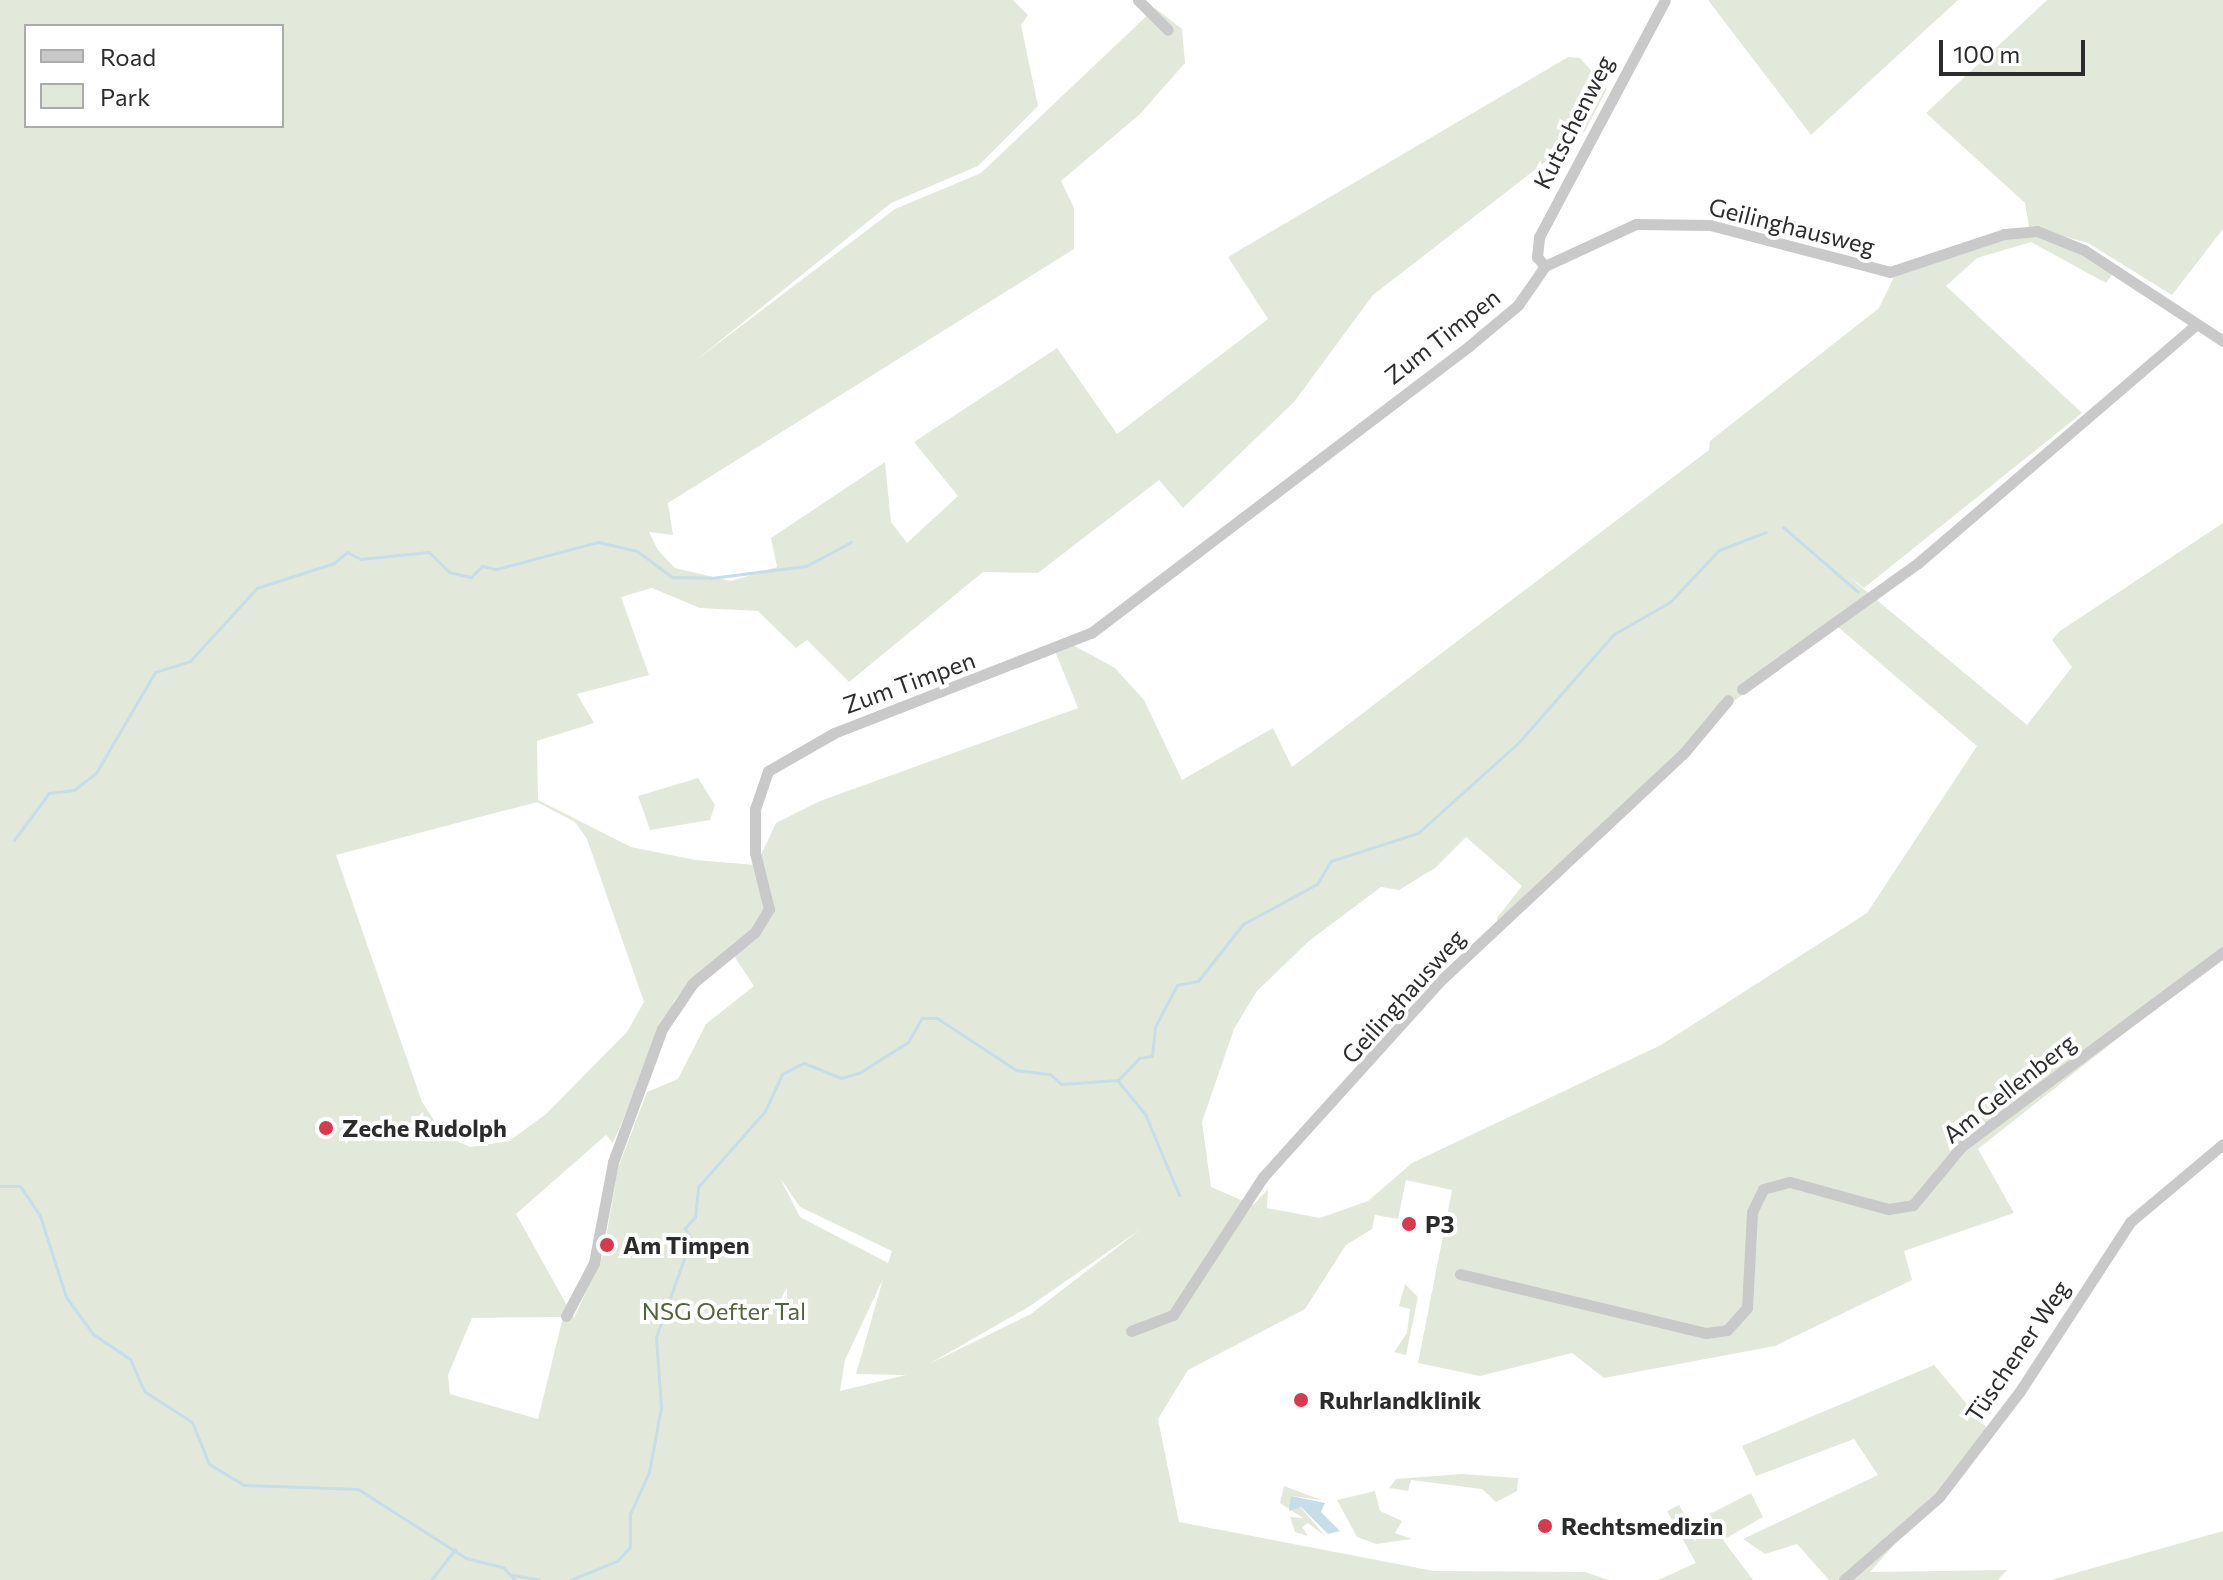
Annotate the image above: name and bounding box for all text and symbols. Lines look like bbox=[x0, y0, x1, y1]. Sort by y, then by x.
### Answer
legend bbox=[24, 24, 284, 128]
scale bar bbox=[1943, 24, 2089, 74]
text: 100 m bbox=[1953, 39, 2020, 68]
text: Road bbox=[100, 42, 156, 71]
street label: Kutschenweg bbox=[1527, 50, 1619, 194]
text: Park bbox=[100, 82, 150, 111]
street label: Geilinghausweg bbox=[1706, 191, 1878, 261]
street label: Zum Timpen bbox=[1379, 282, 1505, 390]
street label: Zum Timpen bbox=[839, 645, 979, 719]
street label: Geilinghausweg bbox=[1335, 923, 1471, 1069]
street label: Am Gellenberg bbox=[1937, 1027, 2081, 1149]
place label: Zeche Rudolph bbox=[342, 1114, 507, 1142]
marker: Zeche Rudolph bbox=[317, 1119, 335, 1137]
place label: P3 bbox=[1425, 1210, 1455, 1238]
marker: P3 bbox=[1400, 1215, 1418, 1233]
place label: Am Timpen bbox=[623, 1231, 750, 1259]
marker: Am Timpen bbox=[598, 1236, 616, 1254]
street label: Tüschener Weg bbox=[1959, 1275, 2075, 1427]
park label: NSG Oefter Tal bbox=[642, 1297, 806, 1325]
place label: Ruhrlandklinik bbox=[1319, 1386, 1481, 1414]
marker: Ruhrlandklinik bbox=[1290, 1389, 1312, 1411]
place label: Rechtsmedizin bbox=[1561, 1512, 1723, 1540]
marker: Rechtsmedizin bbox=[1536, 1517, 1554, 1535]

